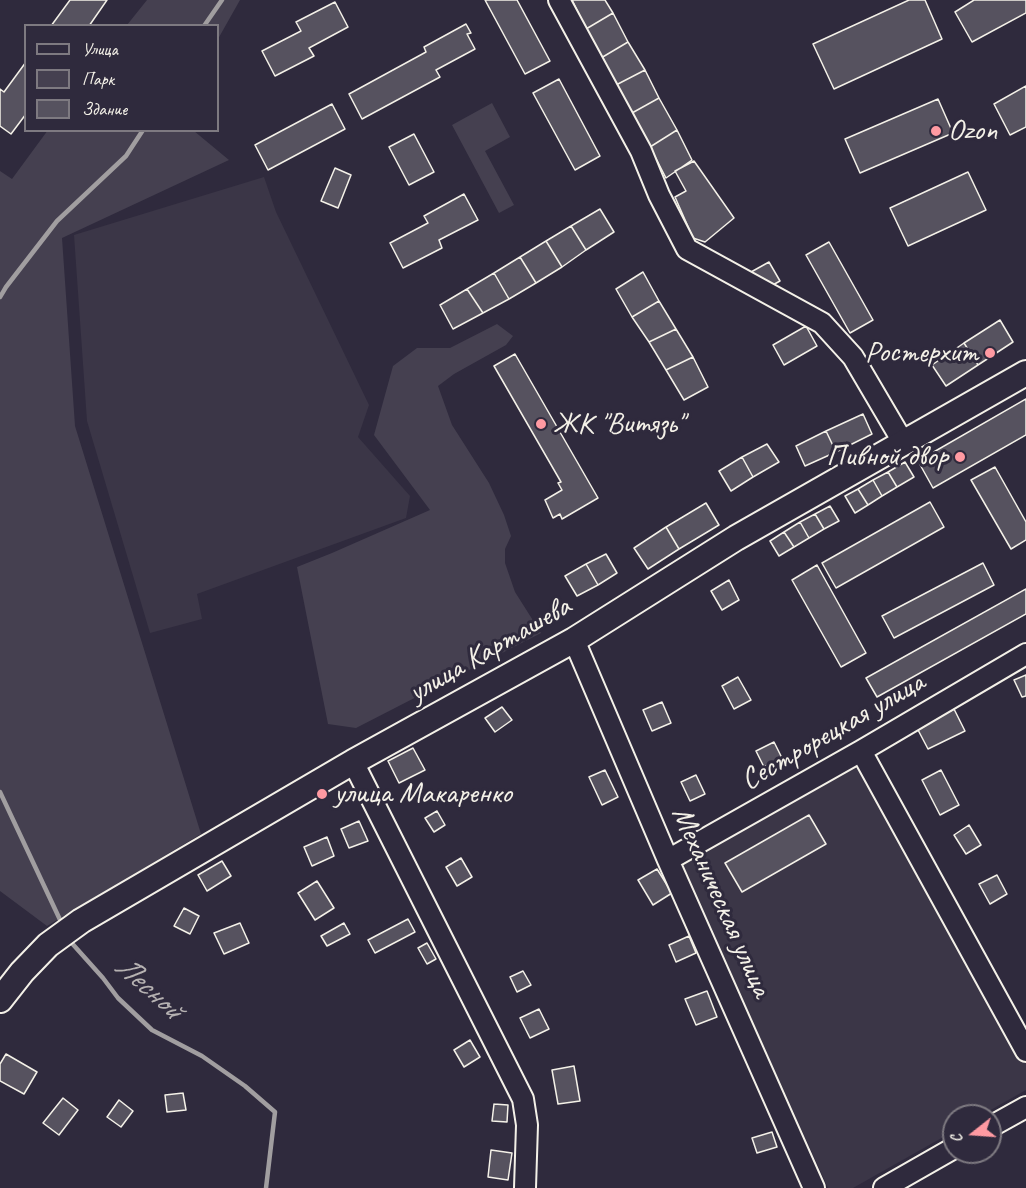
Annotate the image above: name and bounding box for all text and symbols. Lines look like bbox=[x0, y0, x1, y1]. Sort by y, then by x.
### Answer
legend bbox=[24, 24, 219, 132]
text: Улица bbox=[82, 38, 118, 60]
text: Парк bbox=[82, 68, 114, 90]
text: Здание bbox=[82, 98, 127, 120]
place label: Ozon bbox=[948, 113, 997, 149]
marker: Ozon bbox=[929, 124, 943, 138]
place label: Ростерхит bbox=[865, 335, 978, 371]
marker: Ростерхит bbox=[983, 346, 997, 360]
place label: ЖК "Витязь" bbox=[553, 406, 684, 442]
marker: ЖК "Витязь" bbox=[534, 417, 548, 431]
place label: Пивной двор bbox=[826, 439, 948, 475]
marker: Пивной двор bbox=[953, 450, 967, 464]
street label: улица Карташева bbox=[402, 589, 578, 711]
street label: Сестрорецкая улица bbox=[735, 665, 931, 799]
place label: улица Макаренко bbox=[334, 776, 512, 812]
marker: улица Макаренко bbox=[315, 787, 329, 801]
street label: Механическая улица bbox=[663, 801, 779, 1003]
water label: Лесной bbox=[106, 948, 190, 1028]
north arrow bbox=[942, 1104, 1002, 1164]
text: С bbox=[946, 1132, 967, 1145]

